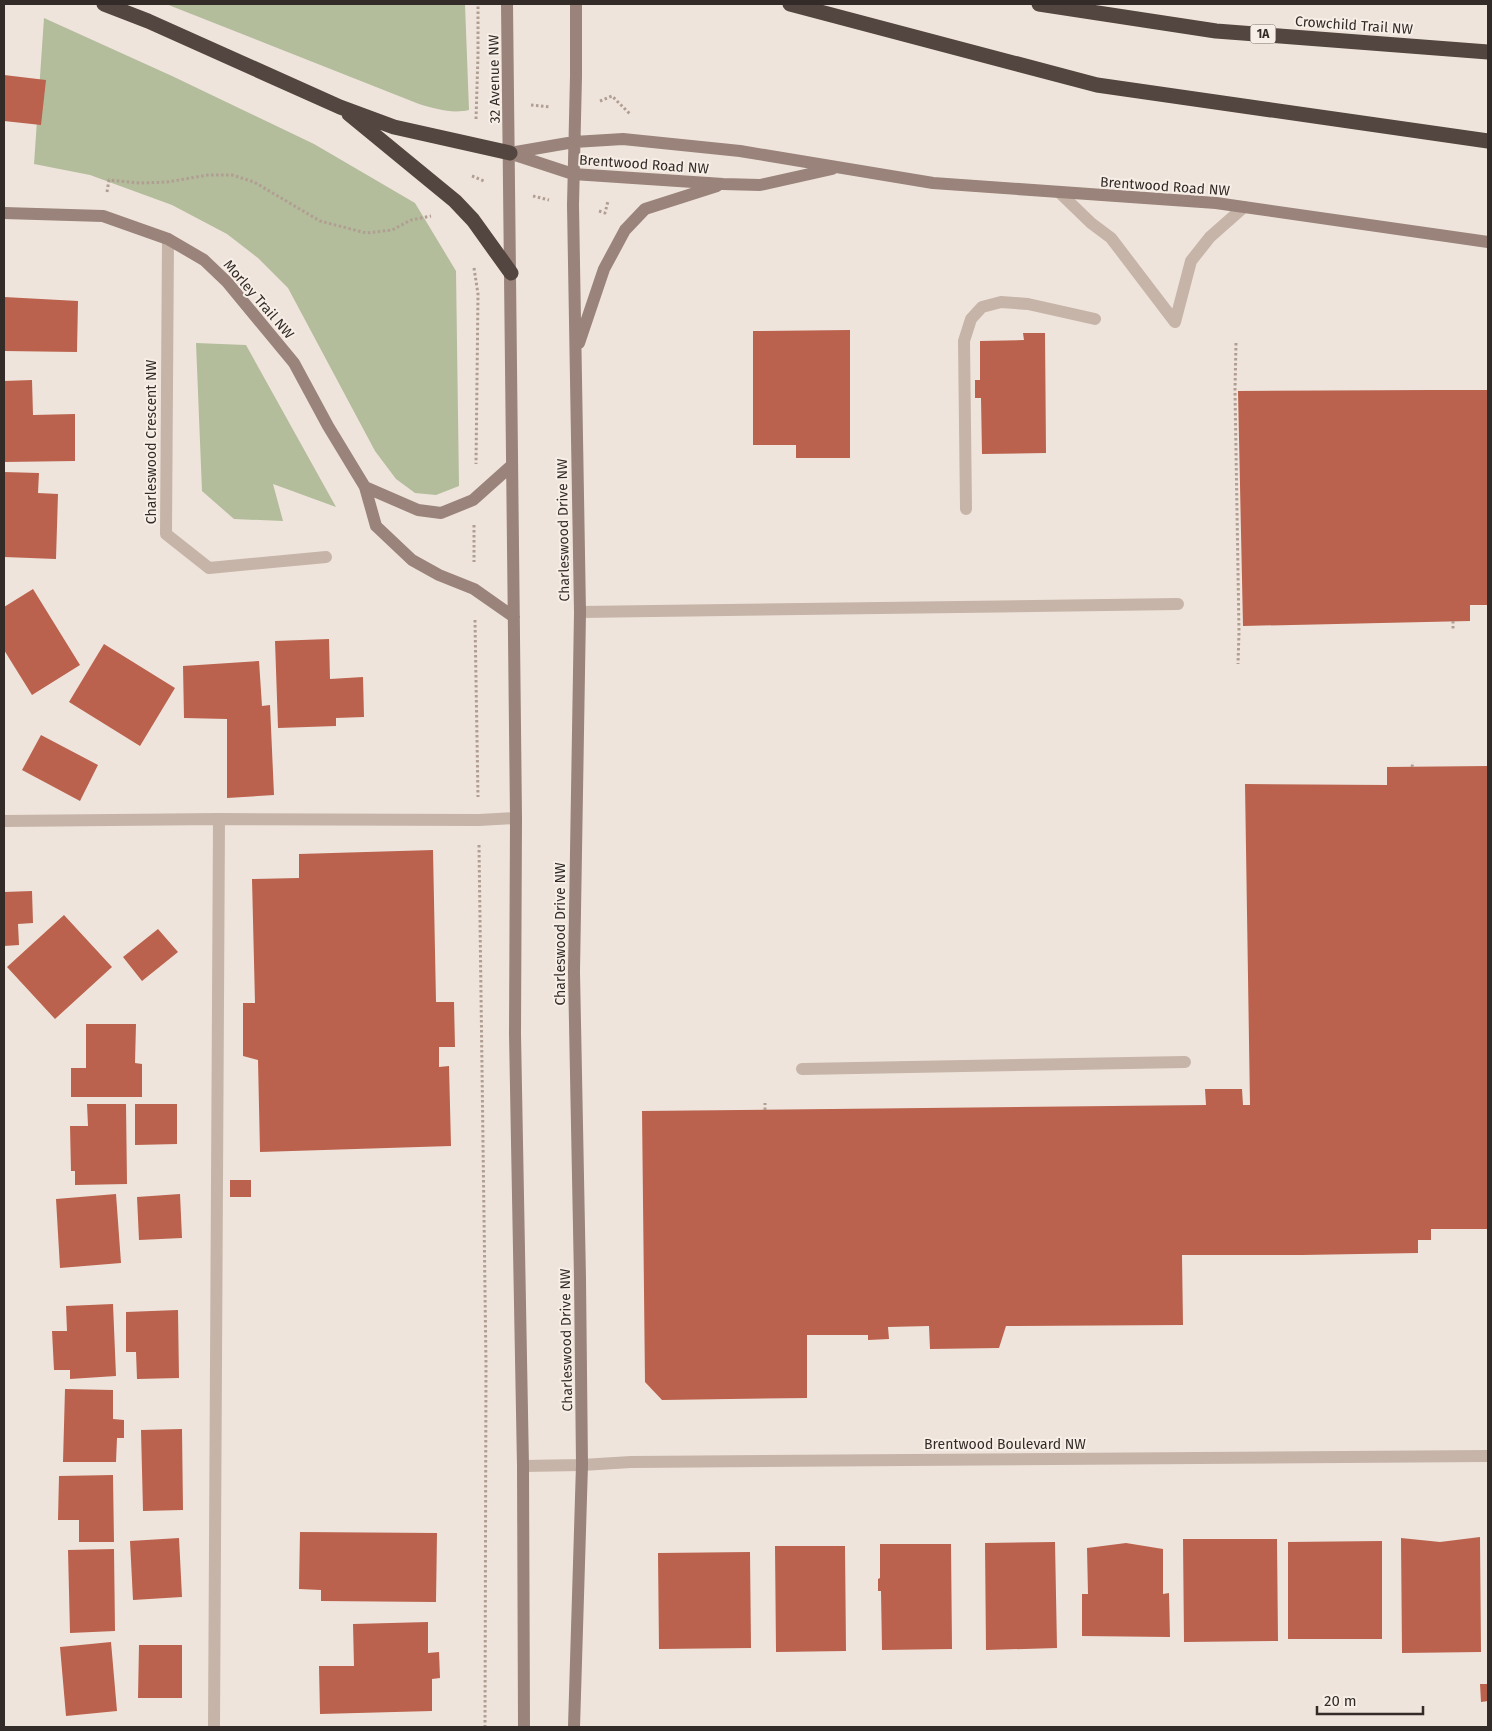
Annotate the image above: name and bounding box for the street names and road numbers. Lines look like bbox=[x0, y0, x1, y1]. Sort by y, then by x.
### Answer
street label: Crowchild Trail NW bbox=[1295, 13, 1414, 38]
road number: 1A bbox=[1250, 24, 1276, 44]
street label: 32 Avenue NW bbox=[485, 34, 504, 124]
street label: Brentwood Road NW bbox=[579, 151, 710, 178]
street label: Brentwood Road NW bbox=[1100, 173, 1231, 200]
street label: Morley Trail NW bbox=[220, 256, 298, 343]
street label: Charleswood Crescent NW bbox=[143, 359, 160, 524]
street label: Charleswood Drive NW bbox=[554, 458, 573, 602]
street label: Charleswood Drive NW bbox=[552, 862, 569, 1006]
street label: Charleswood Drive NW bbox=[557, 1268, 576, 1412]
street label: Brentwood Boulevard NW bbox=[924, 1436, 1086, 1453]

